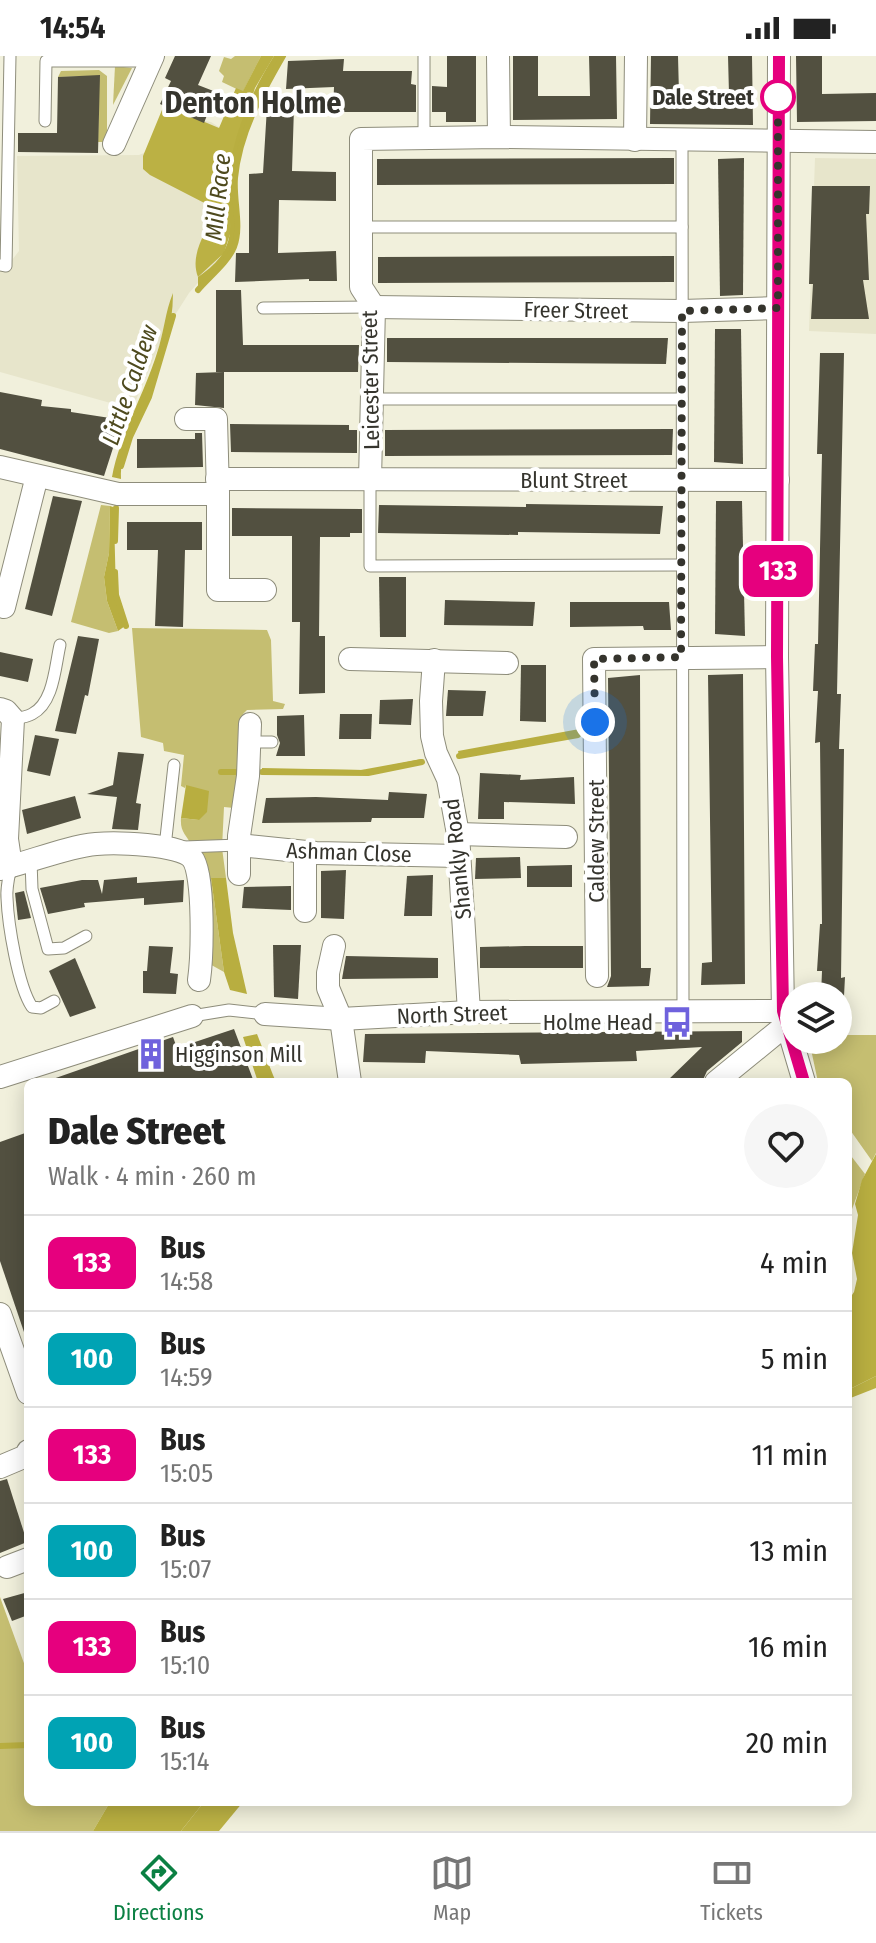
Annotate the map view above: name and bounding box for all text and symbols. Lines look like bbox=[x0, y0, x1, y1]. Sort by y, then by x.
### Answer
text: 14:54 bbox=[40, 10, 105, 46]
marker: Dale Street bbox=[761, 80, 795, 114]
place label: Dale Street bbox=[652, 84, 754, 111]
district label: Denton Holme bbox=[164, 85, 342, 121]
water label: Mill Race bbox=[200, 152, 236, 242]
street label: Freer Street bbox=[523, 296, 629, 325]
street label: Leicester Street bbox=[356, 309, 385, 450]
water label: Little Caldew bbox=[96, 321, 164, 449]
street label: Blunt Street bbox=[520, 467, 629, 494]
line badge: 133 bbox=[732, 545, 824, 597]
text: 133 bbox=[759, 554, 797, 587]
your location bbox=[575, 702, 615, 742]
street label: Caldew Street bbox=[583, 778, 610, 903]
street label: Shankly Road bbox=[438, 797, 477, 921]
street label: Ashman Close bbox=[286, 837, 412, 868]
map controls bbox=[780, 982, 852, 1054]
button: layers bbox=[780, 982, 852, 1054]
street label: North Street bbox=[396, 999, 509, 1030]
bus stop icon: Holme Head bbox=[660, 1005, 694, 1039]
place label: Holme Head bbox=[543, 1009, 653, 1036]
building icon: Higginson Mill bbox=[134, 1037, 168, 1071]
place label: Higginson Mill bbox=[175, 1041, 302, 1068]
button: heart bbox=[744, 1104, 828, 1188]
text: Dale Street bbox=[48, 1108, 225, 1154]
text: Walk · 4 min · 260 m bbox=[48, 1161, 257, 1192]
text: Bus bbox=[160, 1230, 205, 1266]
text: 4 min bbox=[760, 1245, 828, 1281]
text: 133 bbox=[73, 1246, 111, 1279]
text: 14:58 bbox=[160, 1266, 213, 1297]
text: Bus bbox=[160, 1326, 205, 1362]
text: 5 min bbox=[761, 1341, 828, 1377]
text: 100 bbox=[71, 1342, 113, 1375]
text: 14:59 bbox=[160, 1362, 213, 1393]
text: Bus bbox=[160, 1422, 205, 1458]
text: 11 min bbox=[752, 1437, 828, 1473]
text: 133 bbox=[73, 1438, 111, 1471]
text: 15:05 bbox=[160, 1458, 213, 1489]
text: Bus bbox=[160, 1518, 205, 1554]
text: 13 min bbox=[749, 1533, 828, 1569]
text: 100 bbox=[71, 1534, 113, 1567]
text: 15:07 bbox=[160, 1554, 211, 1585]
text: Bus bbox=[160, 1614, 205, 1650]
text: 16 min bbox=[748, 1629, 828, 1665]
text: 133 bbox=[73, 1630, 111, 1663]
text: 15:10 bbox=[160, 1650, 210, 1681]
text: Bus bbox=[160, 1710, 205, 1746]
text: 20 min bbox=[746, 1725, 828, 1761]
text: 100 bbox=[71, 1726, 113, 1759]
text: 15:14 bbox=[160, 1746, 209, 1777]
tab: Directions bbox=[113, 1851, 204, 1926]
tab: Map bbox=[430, 1851, 474, 1926]
tab: Tickets bbox=[700, 1851, 763, 1926]

